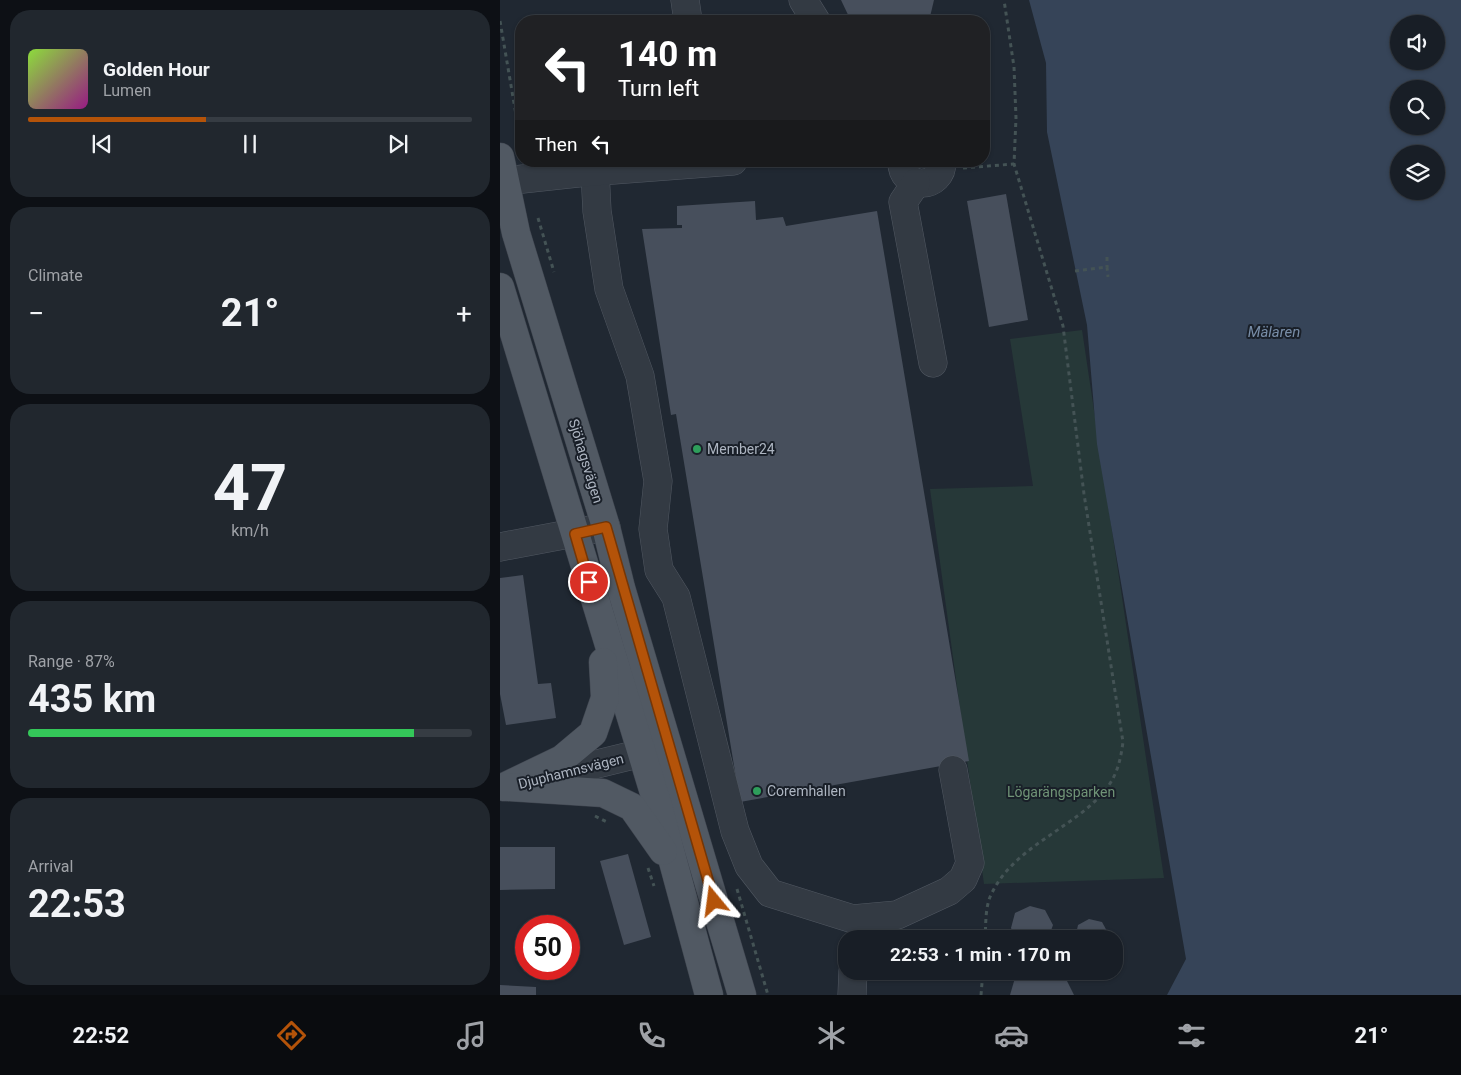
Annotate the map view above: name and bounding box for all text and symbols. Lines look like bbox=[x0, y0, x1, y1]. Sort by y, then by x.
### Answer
map controls bbox=[1390, 15, 1445, 200]
button: sound bbox=[1390, 15, 1445, 70]
text: 140 m bbox=[618, 34, 717, 75]
icon: left bbox=[535, 35, 600, 100]
text: Golden Hour bbox=[103, 58, 210, 81]
text: Turn left bbox=[618, 76, 699, 101]
button: search bbox=[1390, 80, 1445, 135]
text: Lumen bbox=[103, 81, 151, 100]
icon: previous bbox=[88, 130, 116, 158]
icon: pause bbox=[236, 130, 264, 158]
icon: next bbox=[384, 130, 412, 158]
icon: left bbox=[587, 130, 615, 158]
text: Then bbox=[535, 133, 577, 156]
button: layers bbox=[1390, 145, 1445, 200]
text: Climate bbox=[28, 266, 83, 285]
text: 21° bbox=[221, 291, 279, 335]
text: − bbox=[28, 297, 44, 330]
text: + bbox=[456, 297, 472, 330]
water label: Mälaren bbox=[1248, 323, 1300, 341]
street label: Sjöhagsvägen bbox=[566, 417, 606, 505]
place label: Member24 bbox=[707, 441, 775, 457]
marker: Member24 bbox=[691, 443, 703, 455]
text: 47 bbox=[213, 450, 287, 526]
text: km/h bbox=[231, 521, 269, 540]
pin bbox=[568, 561, 610, 603]
icon: arrive bbox=[575, 568, 603, 596]
text: Range · 87% bbox=[28, 652, 115, 671]
text: 435 km bbox=[28, 677, 156, 721]
street label: Djuphamnsvägen bbox=[517, 750, 625, 792]
place label: Coremhallen bbox=[767, 783, 846, 799]
park label: Lögarängsparken bbox=[1007, 784, 1115, 800]
marker: Coremhallen bbox=[751, 785, 763, 797]
text: Arrival bbox=[28, 857, 73, 876]
position arrow bbox=[687, 874, 739, 926]
text: 22:53 bbox=[28, 882, 126, 926]
speed limit sign: 50 bbox=[515, 915, 580, 980]
text: 22:53 · 1 min · 170 m bbox=[890, 943, 1071, 966]
icon: directions bbox=[274, 1018, 309, 1053]
icon: music bbox=[454, 1018, 489, 1053]
icon: phone bbox=[634, 1018, 669, 1053]
icon: climate bbox=[814, 1018, 849, 1053]
icon: car bbox=[994, 1018, 1029, 1053]
icon: filters bbox=[1174, 1018, 1209, 1053]
text: 22:52 bbox=[73, 1023, 129, 1048]
text: 21° bbox=[1355, 1023, 1388, 1048]

